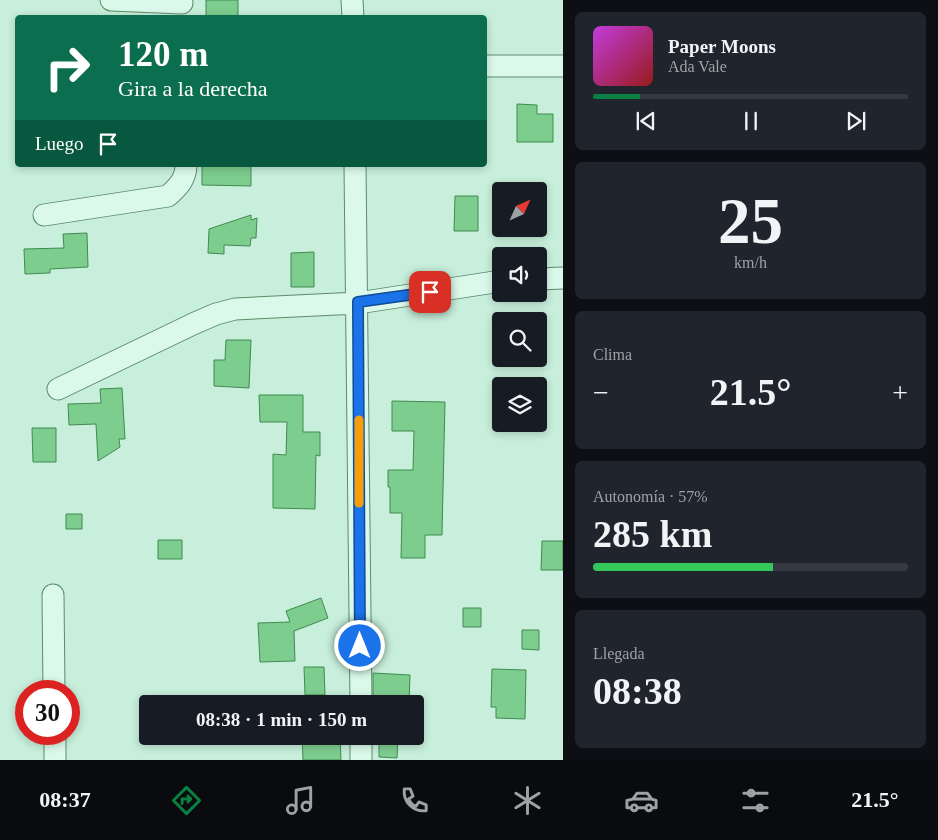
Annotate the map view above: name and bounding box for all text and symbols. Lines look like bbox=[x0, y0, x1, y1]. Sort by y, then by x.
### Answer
icon: right bbox=[35, 35, 100, 100]
text: 120 m bbox=[118, 35, 208, 74]
text: Paper Moons bbox=[668, 36, 776, 57]
text: Ada Vale bbox=[668, 58, 727, 75]
text: Gira a la derecha bbox=[118, 76, 268, 101]
icon: previous bbox=[632, 107, 660, 135]
icon: pause bbox=[737, 107, 765, 135]
icon: next bbox=[842, 107, 870, 135]
icon: arrive bbox=[94, 130, 122, 158]
text: Luego bbox=[35, 133, 84, 154]
north arrow bbox=[492, 182, 548, 238]
map controls bbox=[492, 182, 547, 432]
text: 25 bbox=[718, 185, 783, 257]
button: sound bbox=[492, 247, 547, 302]
text: km/h bbox=[734, 254, 767, 271]
pin bbox=[409, 271, 451, 313]
icon: arrive bbox=[416, 278, 444, 306]
button: search bbox=[492, 312, 547, 367]
text: Clima bbox=[593, 346, 632, 363]
text: 21.5° bbox=[710, 371, 791, 413]
button: layers bbox=[492, 377, 547, 432]
text: − bbox=[593, 377, 609, 408]
text: + bbox=[892, 377, 908, 408]
text: Autonomía · 57% bbox=[593, 488, 708, 505]
text: 285 km bbox=[593, 513, 712, 555]
position arrow bbox=[333, 619, 385, 671]
text: Llegada bbox=[593, 645, 645, 662]
text: 08:38 bbox=[593, 670, 682, 712]
speed limit sign: 30 bbox=[15, 680, 80, 745]
text: 08:38 · 1 min · 150 m bbox=[196, 709, 367, 730]
icon: directions bbox=[169, 783, 204, 818]
icon: music bbox=[283, 783, 318, 818]
icon: phone bbox=[397, 783, 432, 818]
icon: climate bbox=[510, 783, 545, 818]
icon: car bbox=[624, 783, 659, 818]
icon: filters bbox=[738, 783, 773, 818]
text: 08:37 bbox=[39, 787, 91, 812]
text: 21.5° bbox=[851, 787, 899, 812]

